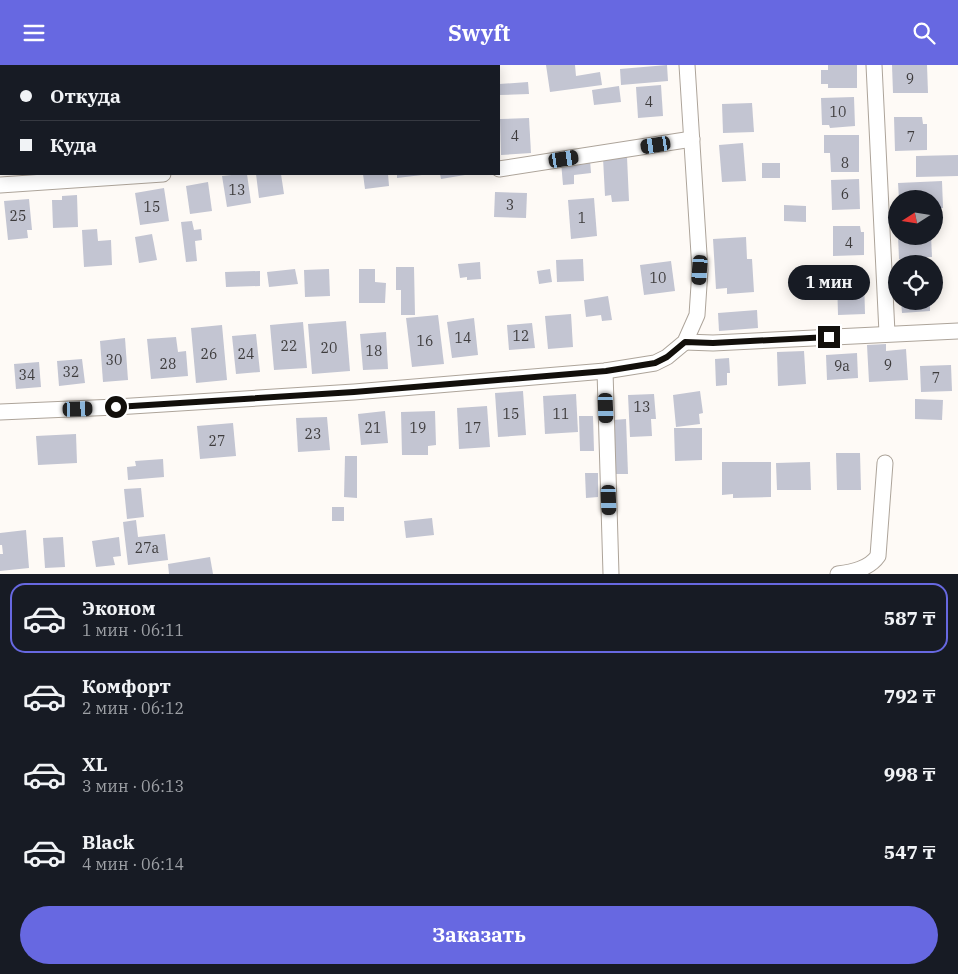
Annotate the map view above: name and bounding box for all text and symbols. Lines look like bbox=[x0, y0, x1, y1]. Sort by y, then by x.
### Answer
text: Swyft bbox=[448, 18, 510, 47]
icon: menu bbox=[20, 19, 48, 47]
icon: search bbox=[910, 19, 938, 47]
house number: 9 bbox=[906, 70, 914, 88]
text: Откуда bbox=[50, 84, 121, 108]
house number: 4 bbox=[645, 93, 653, 111]
house number: 10 bbox=[830, 103, 846, 121]
house number: 4 bbox=[511, 127, 519, 145]
house number: 7 bbox=[907, 128, 915, 146]
text: Куда bbox=[50, 133, 97, 157]
car bbox=[640, 135, 671, 155]
car bbox=[548, 149, 579, 169]
house number: 8 bbox=[841, 154, 849, 172]
house number: 13 bbox=[229, 181, 245, 199]
house number: 6 bbox=[841, 185, 849, 203]
north arrow bbox=[888, 190, 942, 245]
map controls bbox=[888, 190, 943, 310]
house number: 3 bbox=[506, 196, 514, 214]
house number: 15 bbox=[144, 198, 160, 216]
house number: 25 bbox=[10, 207, 26, 225]
house number: 1 bbox=[578, 209, 586, 227]
house number: 4 bbox=[845, 234, 853, 252]
car bbox=[691, 255, 708, 285]
button: locate bbox=[888, 255, 943, 310]
callout: 1 мин bbox=[788, 265, 870, 299]
house number: 10 bbox=[650, 269, 666, 287]
text: 1 мин bbox=[806, 272, 852, 292]
route end bbox=[818, 326, 840, 348]
house number: 12 bbox=[513, 327, 529, 345]
house number: 14 bbox=[455, 329, 471, 347]
house number: 16 bbox=[417, 332, 433, 350]
house number: 22 bbox=[281, 337, 297, 355]
house number: 20 bbox=[321, 339, 337, 357]
house number: 18 bbox=[366, 342, 382, 360]
house number: 26 bbox=[201, 345, 217, 363]
house number: 24 bbox=[238, 345, 254, 363]
house number: 30 bbox=[106, 351, 122, 369]
house number: 28 bbox=[160, 355, 176, 373]
house number: 9 bbox=[884, 356, 892, 374]
house number: 9а bbox=[834, 357, 850, 375]
house number: 32 bbox=[63, 363, 79, 381]
house number: 34 bbox=[19, 366, 35, 384]
house number: 7 bbox=[932, 369, 940, 387]
car bbox=[597, 393, 614, 423]
route start bbox=[105, 396, 127, 418]
house number: 13 bbox=[634, 398, 650, 416]
car bbox=[62, 401, 93, 417]
house number: 15 bbox=[503, 405, 519, 423]
house number: 11 bbox=[553, 405, 569, 423]
house number: 21 bbox=[365, 419, 381, 437]
house number: 19 bbox=[410, 419, 426, 437]
house number: 17 bbox=[465, 419, 481, 437]
house number: 23 bbox=[305, 425, 321, 443]
house number: 27 bbox=[209, 432, 225, 450]
car bbox=[600, 485, 617, 515]
house number: 27а bbox=[135, 539, 160, 557]
icon: car bbox=[22, 596, 67, 641]
text: Эконом bbox=[82, 596, 155, 620]
text: 587 ₸ bbox=[884, 606, 936, 630]
text: 1 мин · 06:11 bbox=[82, 620, 184, 640]
icon: car bbox=[22, 674, 67, 719]
text: Комфорт bbox=[82, 674, 171, 698]
text: 792 ₸ bbox=[884, 684, 936, 708]
text: 2 мин · 06:12 bbox=[82, 698, 184, 718]
icon: car bbox=[22, 752, 67, 797]
text: XL bbox=[82, 752, 108, 776]
text: 998 ₸ bbox=[884, 762, 936, 786]
text: 3 мин · 06:13 bbox=[82, 776, 184, 796]
icon: car bbox=[22, 830, 67, 875]
text: Black bbox=[82, 830, 134, 854]
text: 547 ₸ bbox=[884, 840, 936, 864]
text: 4 мин · 06:14 bbox=[82, 854, 184, 874]
button: Заказать bbox=[20, 906, 938, 964]

